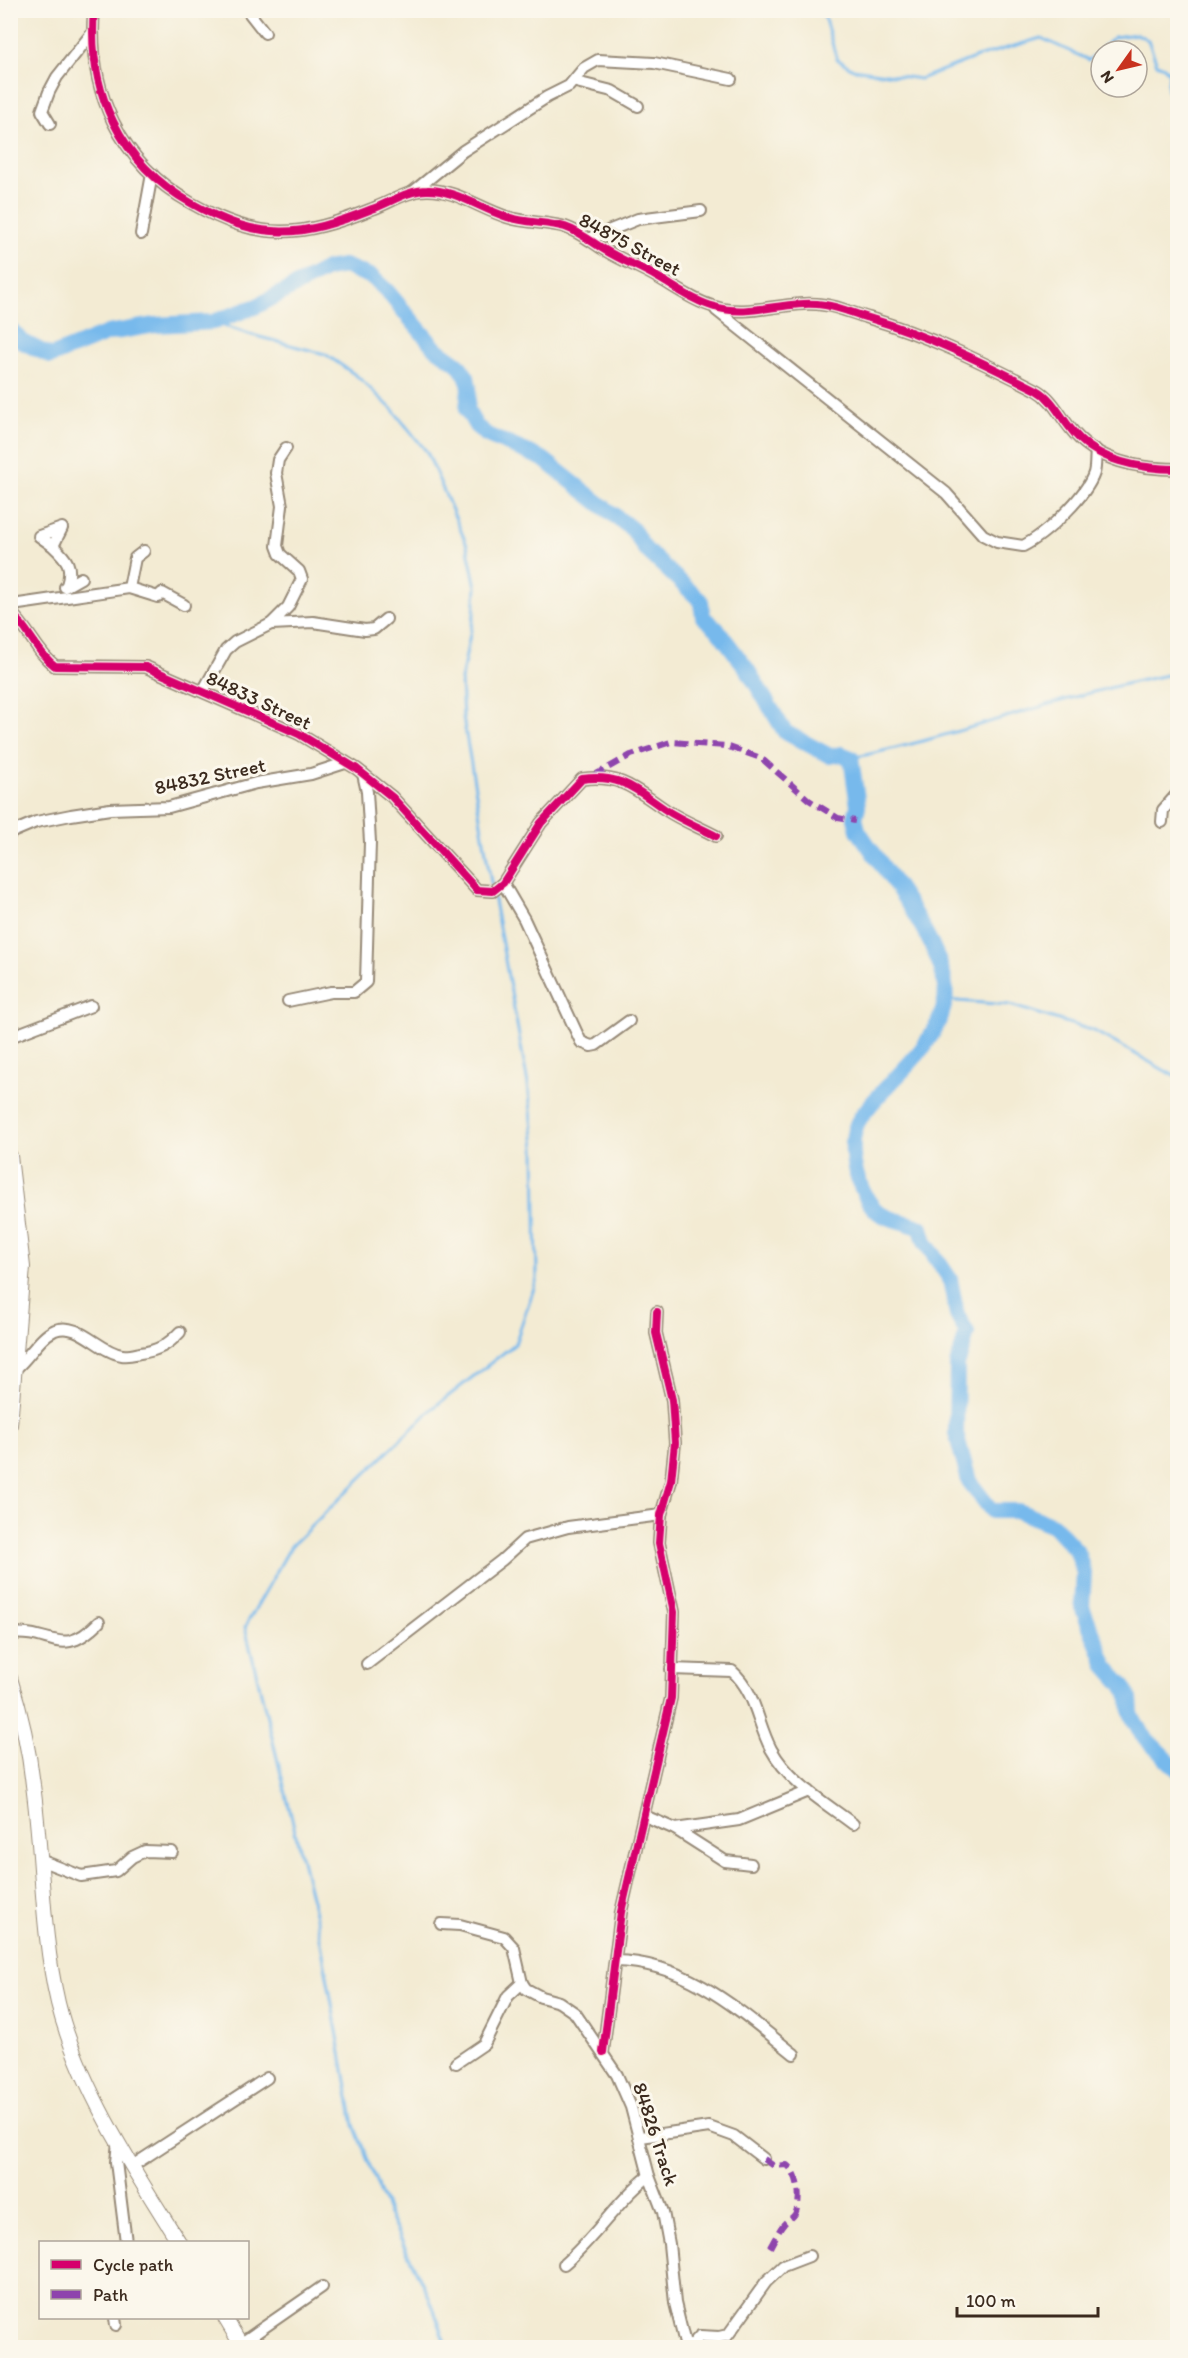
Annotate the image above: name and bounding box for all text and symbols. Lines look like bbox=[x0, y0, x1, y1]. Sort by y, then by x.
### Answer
north arrow bbox=[1089, 39, 1149, 99]
text: N bbox=[1096, 67, 1118, 87]
street label: 84875 Street bbox=[575, 207, 685, 281]
street label: 84833 Street bbox=[203, 665, 315, 735]
street label: 84832 Street bbox=[152, 753, 268, 799]
street label: 84826 Track bbox=[628, 2079, 684, 2189]
legend bbox=[39, 2241, 249, 2319]
text: Cycle path bbox=[93, 2254, 174, 2276]
scale bar bbox=[957, 2280, 1098, 2318]
text: Path bbox=[93, 2284, 128, 2306]
text: 100 m bbox=[966, 2290, 1016, 2312]

